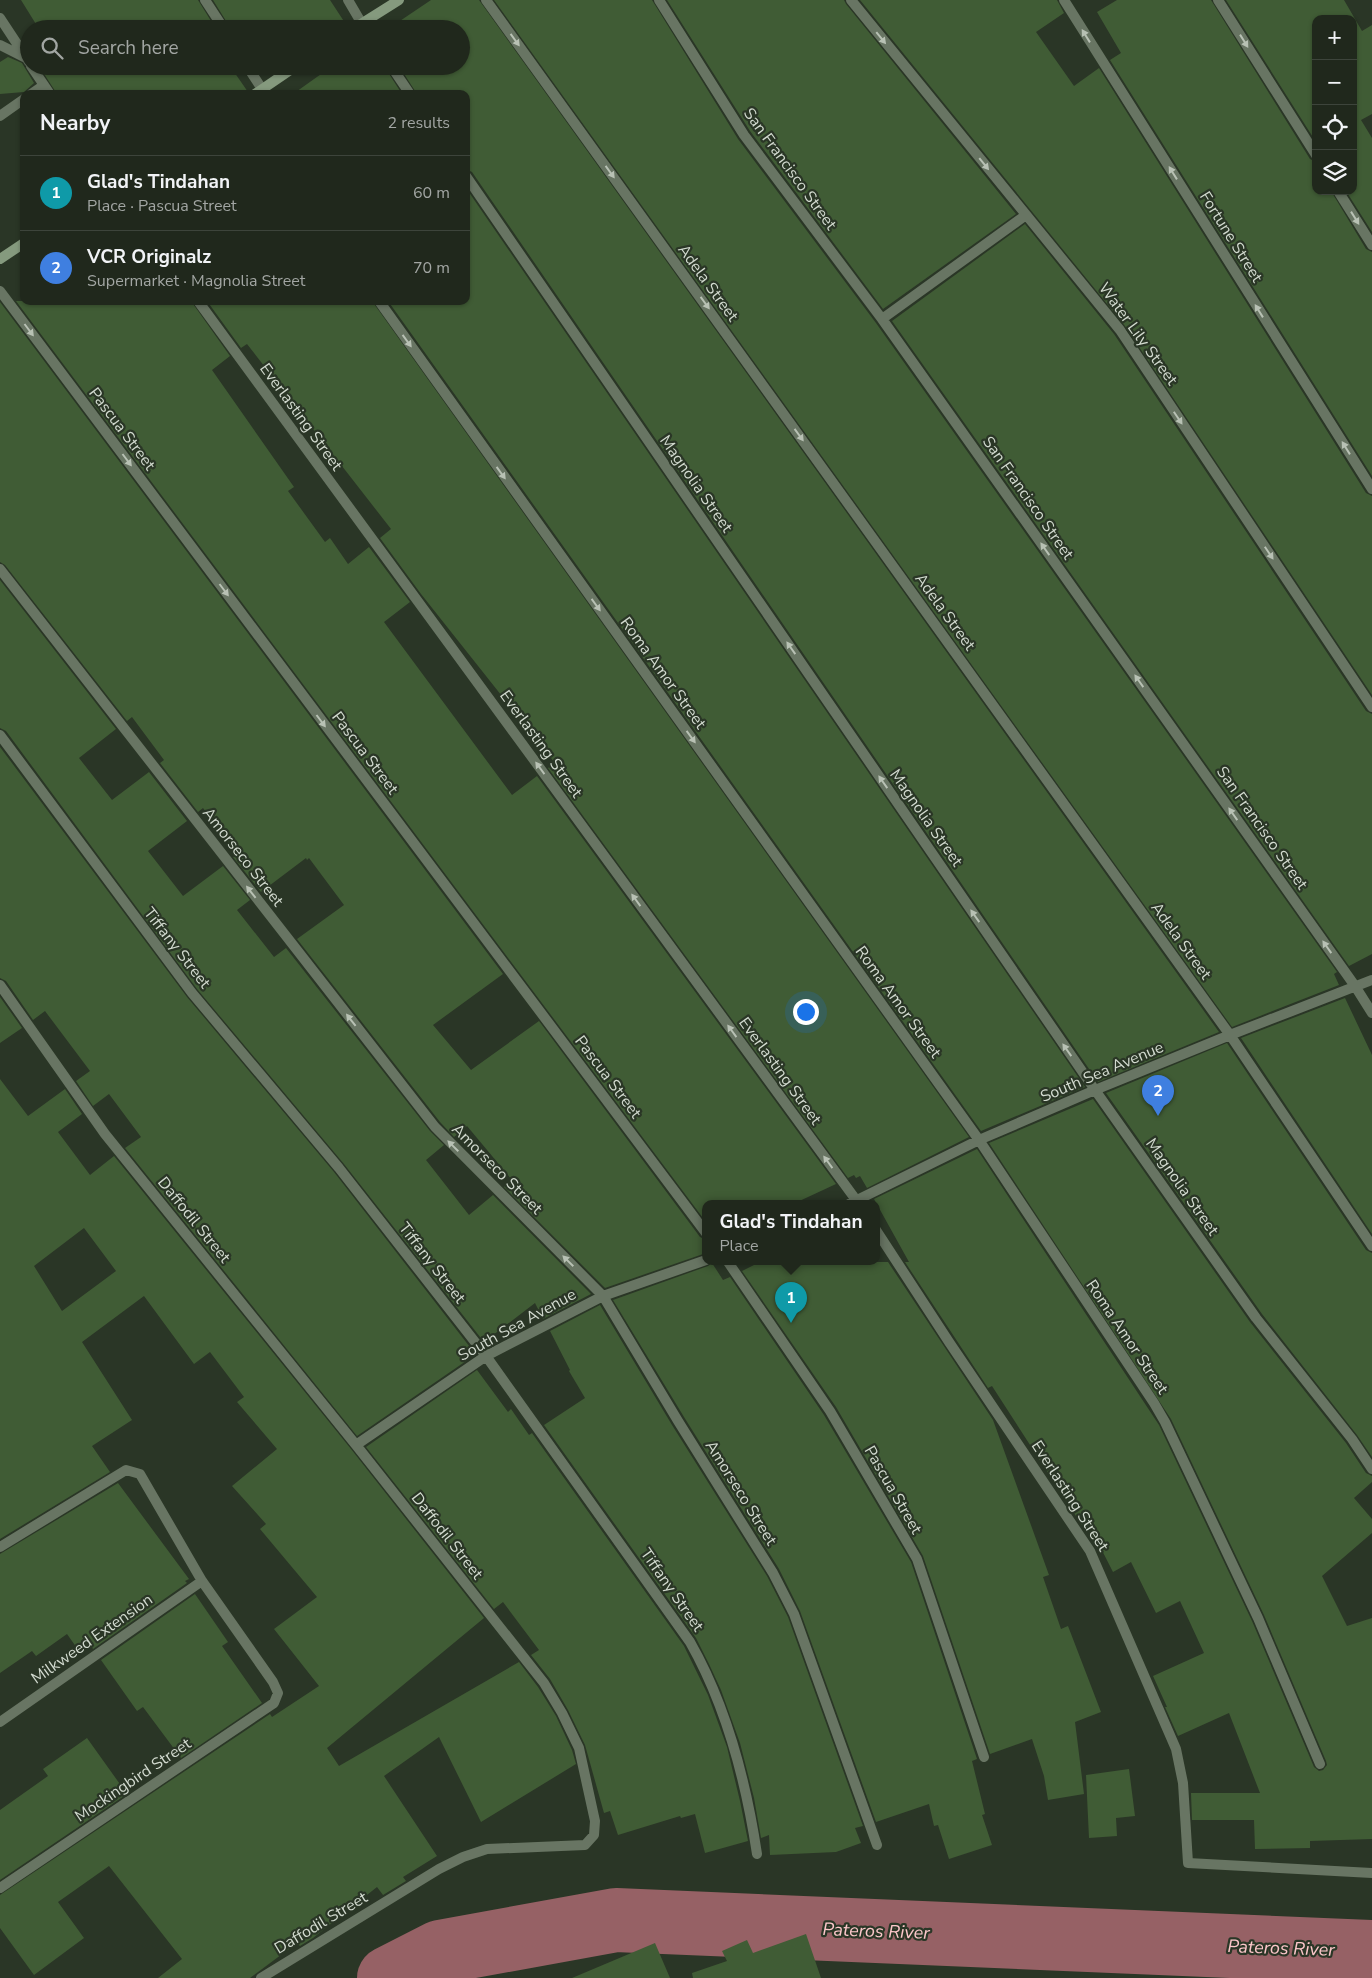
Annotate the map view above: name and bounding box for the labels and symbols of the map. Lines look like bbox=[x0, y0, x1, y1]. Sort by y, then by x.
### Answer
one-way arrow bbox=[1082, 29, 1091, 42]
one-way arrow bbox=[875, 32, 886, 45]
one-way arrow bbox=[510, 33, 520, 46]
one-way arrow bbox=[1240, 35, 1249, 48]
street label: San Francisco Street bbox=[738, 103, 842, 235]
one-way arrow bbox=[978, 157, 989, 170]
one-way arrow bbox=[605, 165, 615, 178]
one-way arrow bbox=[1168, 166, 1178, 180]
street label: Fortune Street bbox=[1194, 187, 1268, 287]
one-way arrow bbox=[1351, 211, 1360, 225]
street label: Adela Street bbox=[673, 240, 744, 326]
street label: Water Lily Street bbox=[1093, 278, 1183, 390]
one-way arrow bbox=[700, 297, 710, 310]
one-way arrow bbox=[1255, 304, 1264, 317]
one-way arrow bbox=[24, 323, 34, 337]
one-way arrow bbox=[402, 334, 412, 348]
street label: Everlasting Street bbox=[255, 359, 348, 476]
street label: Pascua Street bbox=[84, 383, 161, 475]
one-way arrow bbox=[1174, 411, 1183, 424]
one-way arrow bbox=[794, 429, 804, 442]
street label: Magnolia Street bbox=[654, 431, 738, 537]
street label: San Francisco Street bbox=[977, 432, 1079, 564]
one-way arrow bbox=[1341, 442, 1351, 455]
one-way arrow bbox=[121, 453, 132, 466]
one-way arrow bbox=[496, 466, 507, 479]
one-way arrow bbox=[1040, 542, 1050, 556]
one-way arrow bbox=[1264, 546, 1274, 559]
street label: Adela Street bbox=[910, 569, 981, 655]
one-way arrow bbox=[219, 583, 229, 597]
one-way arrow bbox=[591, 598, 601, 612]
street label: Roma Amor Street bbox=[615, 613, 711, 734]
one-way arrow bbox=[786, 641, 796, 655]
one-way arrow bbox=[1134, 674, 1144, 688]
street label: Everlasting Street bbox=[495, 686, 588, 803]
street label: Pascua Street bbox=[327, 707, 404, 799]
one-way arrow bbox=[316, 714, 327, 727]
one-way arrow bbox=[685, 731, 695, 744]
one-way arrow bbox=[535, 761, 545, 775]
street label: San Francisco Street bbox=[1211, 762, 1313, 894]
street label: Magnolia Street bbox=[884, 765, 968, 871]
one-way arrow bbox=[878, 775, 888, 789]
street label: Amorseco Street bbox=[197, 803, 289, 911]
one-way arrow bbox=[1228, 807, 1238, 821]
one-way arrow bbox=[246, 886, 257, 899]
one-way arrow bbox=[631, 893, 641, 906]
street label: Adela Street bbox=[1146, 898, 1217, 984]
street label: Tiffany Street bbox=[138, 903, 216, 993]
one-way arrow bbox=[970, 909, 980, 923]
one-way arrow bbox=[1322, 940, 1332, 953]
street label: Roma Amor Street bbox=[850, 942, 946, 1063]
your location bbox=[793, 999, 819, 1025]
one-way arrow bbox=[346, 1013, 356, 1027]
street label: Everlasting Street bbox=[734, 1013, 827, 1130]
one-way arrow bbox=[727, 1024, 737, 1038]
street label: Pascua Street bbox=[570, 1031, 647, 1123]
street label: South Sea Avenue bbox=[1037, 1036, 1167, 1108]
one-way arrow bbox=[1062, 1043, 1072, 1057]
pin: 2 bbox=[1142, 1075, 1174, 1116]
street label: Amorseco Street bbox=[447, 1119, 547, 1219]
street label: Magnolia Street bbox=[1140, 1134, 1224, 1240]
one-way arrow bbox=[448, 1140, 460, 1152]
one-way arrow bbox=[823, 1155, 833, 1169]
street label: Daffodil Street bbox=[152, 1172, 236, 1268]
street label: Tiffany Street bbox=[393, 1218, 471, 1308]
one-way arrow bbox=[563, 1255, 575, 1267]
street label: Roma Amor Street bbox=[1081, 1276, 1174, 1399]
pin: 1 bbox=[775, 1282, 807, 1323]
street label: South Sea Avenue bbox=[454, 1283, 580, 1367]
street label: Amorseco Street bbox=[700, 1436, 782, 1550]
street label: Everlasting Street bbox=[1026, 1436, 1114, 1556]
street label: Pascua Street bbox=[859, 1442, 927, 1539]
street label: Daffodil Street bbox=[406, 1488, 488, 1584]
street label: Tiffany Street bbox=[635, 1544, 709, 1636]
street label: Milkweed Extension bbox=[27, 1589, 157, 1689]
street label: Mockingbird Street bbox=[71, 1733, 196, 1827]
street label: Daffodil Street bbox=[270, 1886, 372, 1959]
water label: Pateros River bbox=[822, 1917, 931, 1945]
water label: Pateros River bbox=[1227, 1934, 1336, 1962]

